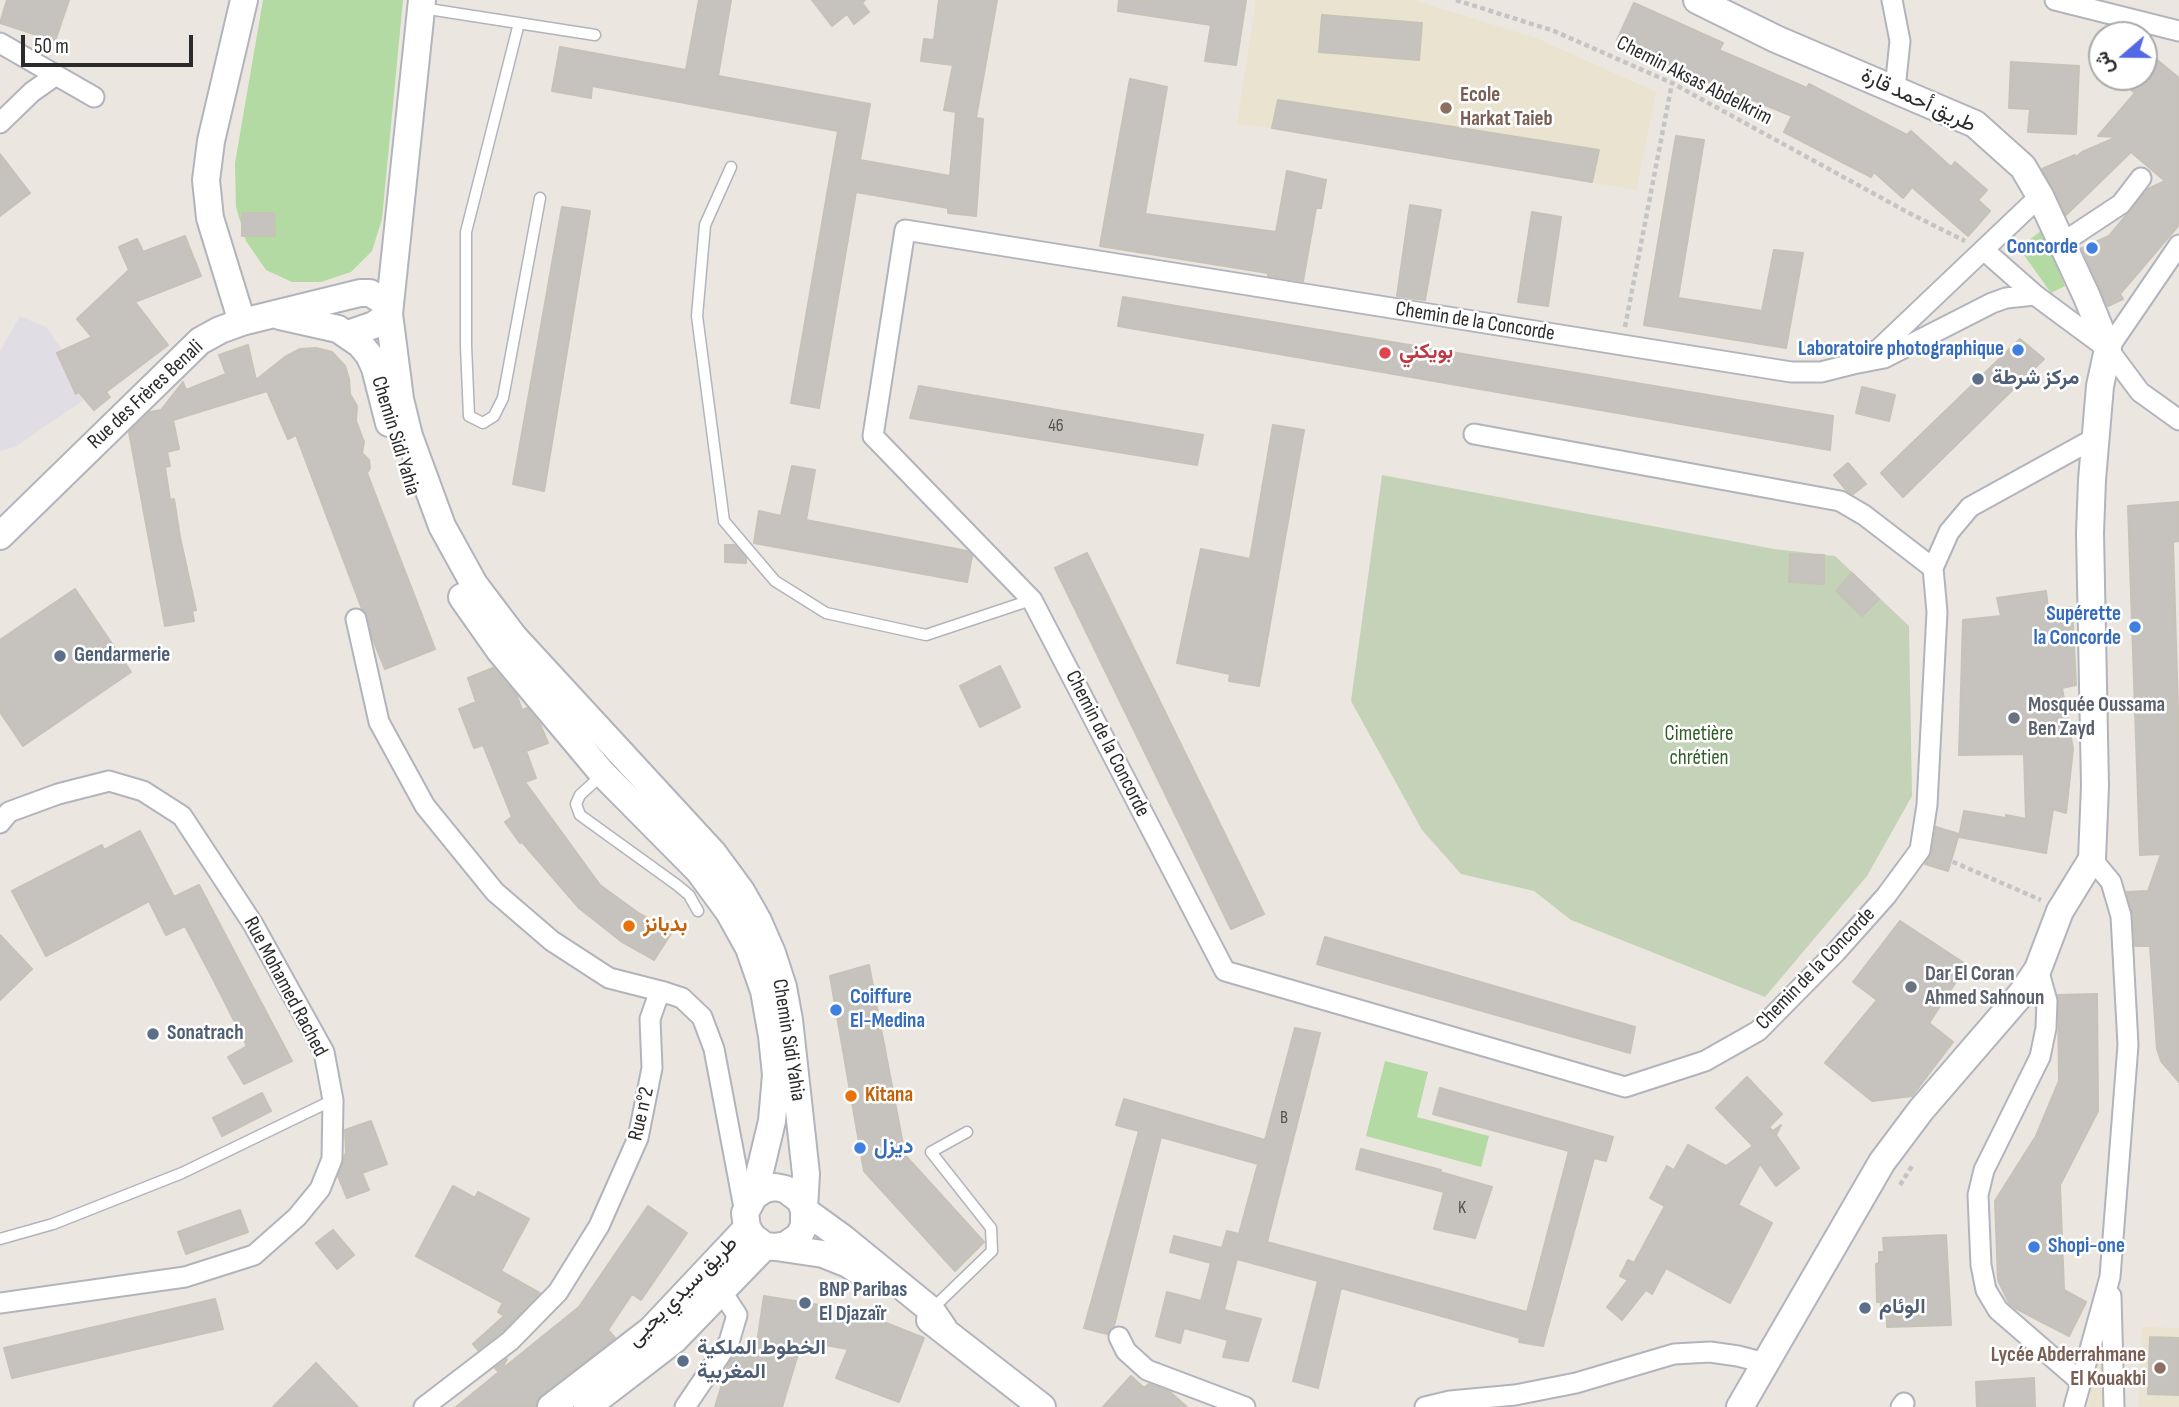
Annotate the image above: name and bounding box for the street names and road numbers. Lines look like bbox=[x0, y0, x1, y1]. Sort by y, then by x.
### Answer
street label: Chemin Aksas Abdelkrim bbox=[1612, 31, 1776, 131]
street label: طريق أحمد قارة bbox=[1857, 63, 1979, 139]
street label: Chemin de la Concorde bbox=[1394, 297, 1556, 347]
street label: Rue des Frères Benali bbox=[83, 335, 209, 455]
street label: Chemin Sidi Yahia bbox=[365, 373, 425, 499]
street label: Chemin de la Concorde bbox=[1059, 667, 1155, 821]
street label: Chemin de la Concorde bbox=[1751, 902, 1881, 1036]
street label: Rue Mohamed Rached bbox=[238, 913, 332, 1061]
street label: Chemin Sidi Yahia bbox=[766, 977, 810, 1103]
street label: Rue n°2 bbox=[624, 1085, 660, 1143]
street label: طريق سيدي يحيى bbox=[622, 1231, 744, 1353]

